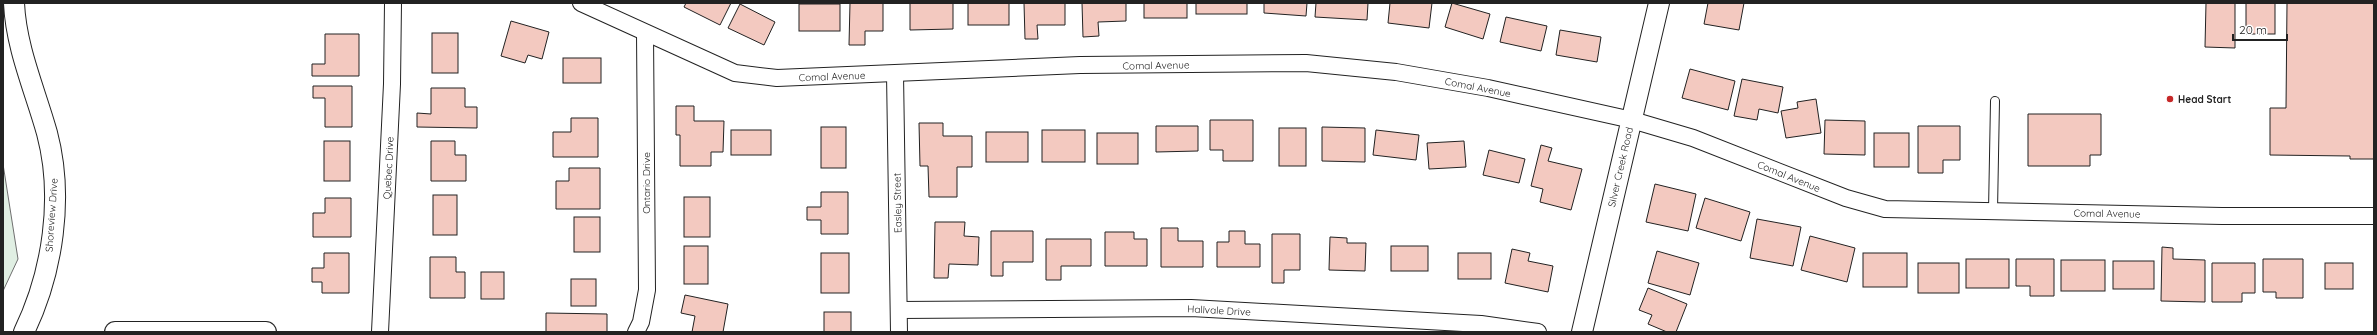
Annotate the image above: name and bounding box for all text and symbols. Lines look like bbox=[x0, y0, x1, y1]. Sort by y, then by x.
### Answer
scale bar bbox=[2233, 16, 2287, 42]
text: 20 m bbox=[2239, 22, 2267, 37]
street label: Comal Avenue bbox=[1122, 58, 1190, 73]
street label: Comal Avenue bbox=[798, 69, 866, 84]
street label: Comal Avenue bbox=[1444, 75, 1512, 100]
place label: Head Start bbox=[2178, 93, 2231, 106]
marker: Head Start bbox=[2165, 94, 2175, 104]
street label: Silver Creek Road bbox=[1605, 126, 1636, 208]
street label: Quebec Drive bbox=[380, 136, 397, 200]
street label: Ontario Drive bbox=[640, 152, 653, 214]
street label: Comal Avenue bbox=[1755, 158, 1823, 195]
street label: Easley Street bbox=[890, 172, 905, 233]
street label: Shoreview Drive bbox=[42, 177, 61, 252]
street label: Comal Avenue bbox=[2073, 206, 2141, 221]
street label: Hallvale Drive bbox=[1187, 302, 1251, 319]

